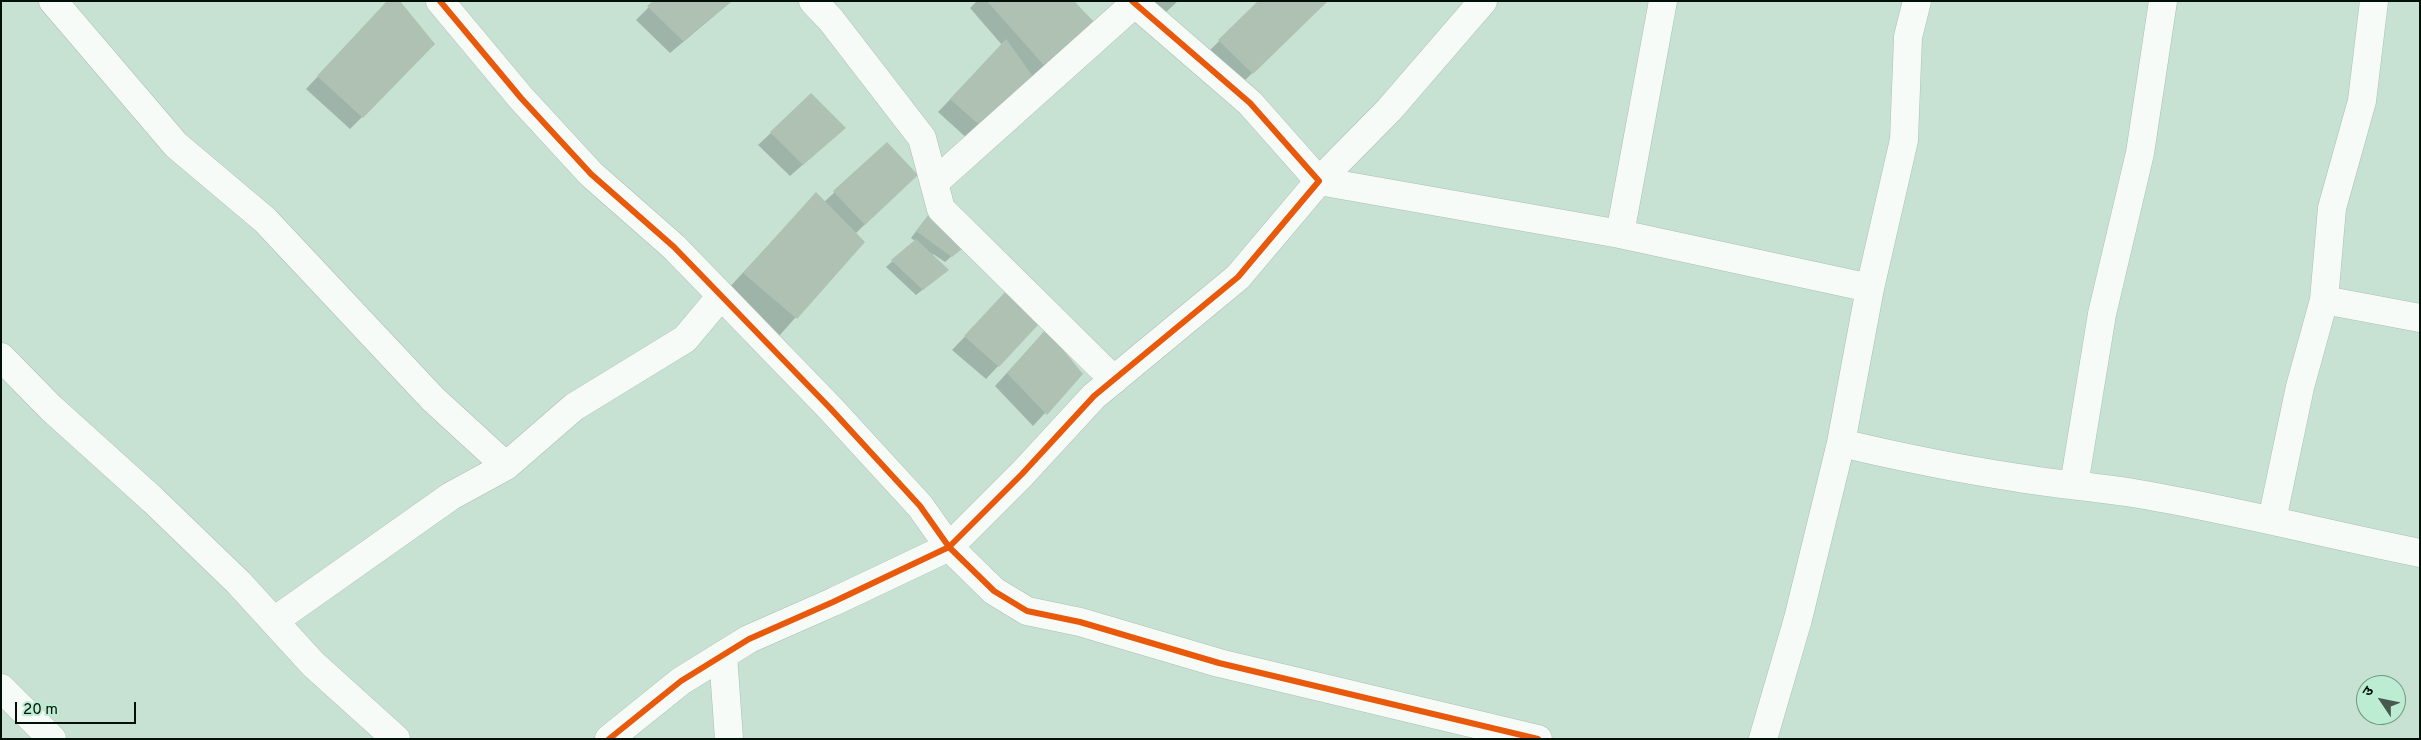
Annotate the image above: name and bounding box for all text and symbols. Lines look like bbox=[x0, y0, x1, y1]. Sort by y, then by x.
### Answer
north arrow bbox=[2356, 675, 2406, 725]
text: उ bbox=[2360, 684, 2378, 700]
scale bar bbox=[18, 692, 139, 724]
text: 20 m bbox=[23, 701, 58, 720]

